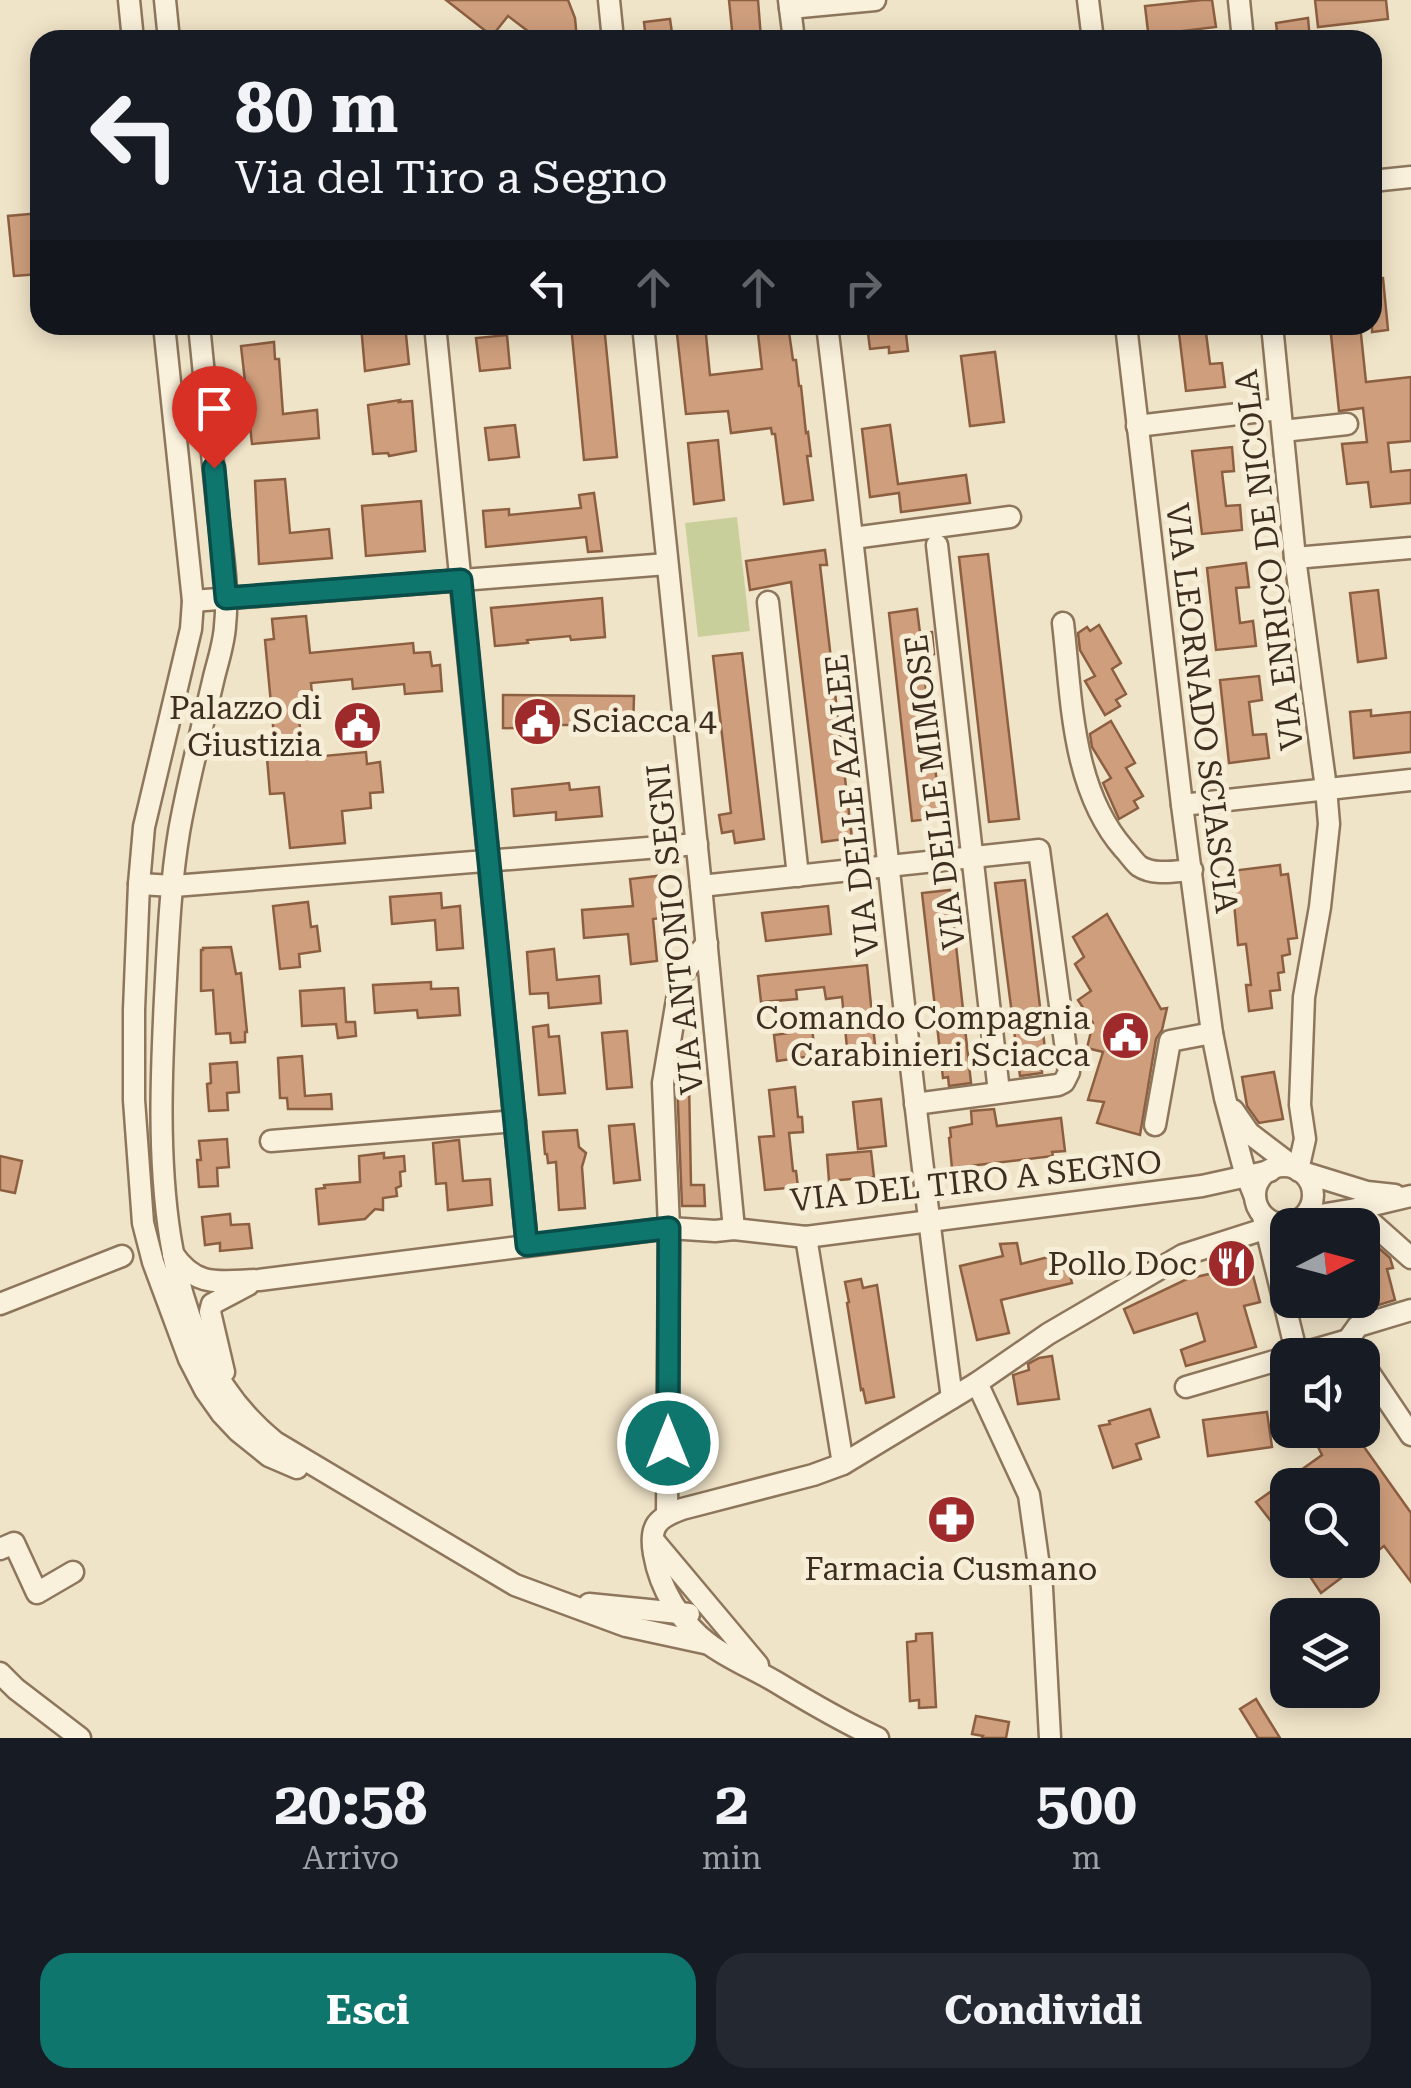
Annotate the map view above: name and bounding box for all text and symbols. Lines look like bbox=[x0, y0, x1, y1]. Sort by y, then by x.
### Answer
text: 80 m bbox=[235, 67, 399, 149]
icon: left bbox=[70, 70, 200, 200]
text: Via del Tiro a Segno bbox=[235, 151, 668, 204]
icon: left bbox=[521, 260, 576, 315]
icon: ahead bbox=[626, 260, 681, 315]
icon: ahead bbox=[731, 260, 786, 315]
icon: right bbox=[836, 260, 891, 315]
pin bbox=[172, 366, 257, 469]
street label: VIA ENRICO DE NICOLA bbox=[1227, 367, 1311, 753]
icon: arrive bbox=[187, 381, 242, 436]
street label: VIA LEORNADO SCIASCIA bbox=[1158, 501, 1246, 916]
street label: VIA DELLE MIMOSE bbox=[897, 632, 973, 952]
street label: VIA DELLE AZALEE bbox=[817, 652, 887, 958]
place label: Palazzo di Giustizia bbox=[169, 689, 322, 764]
public building icon: Sciacca 4 bbox=[511, 695, 563, 747]
public building icon: Palazzo di Giustizia bbox=[331, 700, 383, 752]
place label: Sciacca 4 bbox=[572, 702, 717, 740]
street label: VIA ANTONIO SEGNI bbox=[639, 762, 711, 1096]
place label: Comando Compagnia Carabinieri Sciacca bbox=[756, 999, 1090, 1074]
public building icon: Comando Compagnia Carabinieri Sciacca bbox=[1099, 1010, 1151, 1062]
street label: VIA DEL TIRO A SEGNO bbox=[788, 1143, 1164, 1219]
north arrow bbox=[1270, 1208, 1380, 1318]
map controls bbox=[1270, 1208, 1380, 1708]
restaurant icon: Pollo Doc bbox=[1206, 1238, 1258, 1290]
place label: Pollo Doc bbox=[1048, 1245, 1197, 1283]
button: sound bbox=[1270, 1338, 1380, 1448]
position arrow bbox=[616, 1391, 720, 1495]
button: search bbox=[1270, 1468, 1380, 1578]
pharmacy icon: Farmacia Cusmano bbox=[925, 1493, 977, 1545]
place label: Farmacia Cusmano bbox=[805, 1550, 1097, 1588]
button: layers bbox=[1270, 1598, 1380, 1708]
text: 20:58 bbox=[274, 1768, 427, 1839]
text: 2 bbox=[715, 1768, 748, 1839]
text: 500 bbox=[1036, 1768, 1137, 1839]
text: Arrivo bbox=[303, 1839, 399, 1877]
text: min bbox=[702, 1839, 762, 1877]
text: m bbox=[1072, 1839, 1101, 1877]
button: Esci bbox=[40, 1953, 696, 2068]
button: Condividi bbox=[716, 1953, 1371, 2068]

